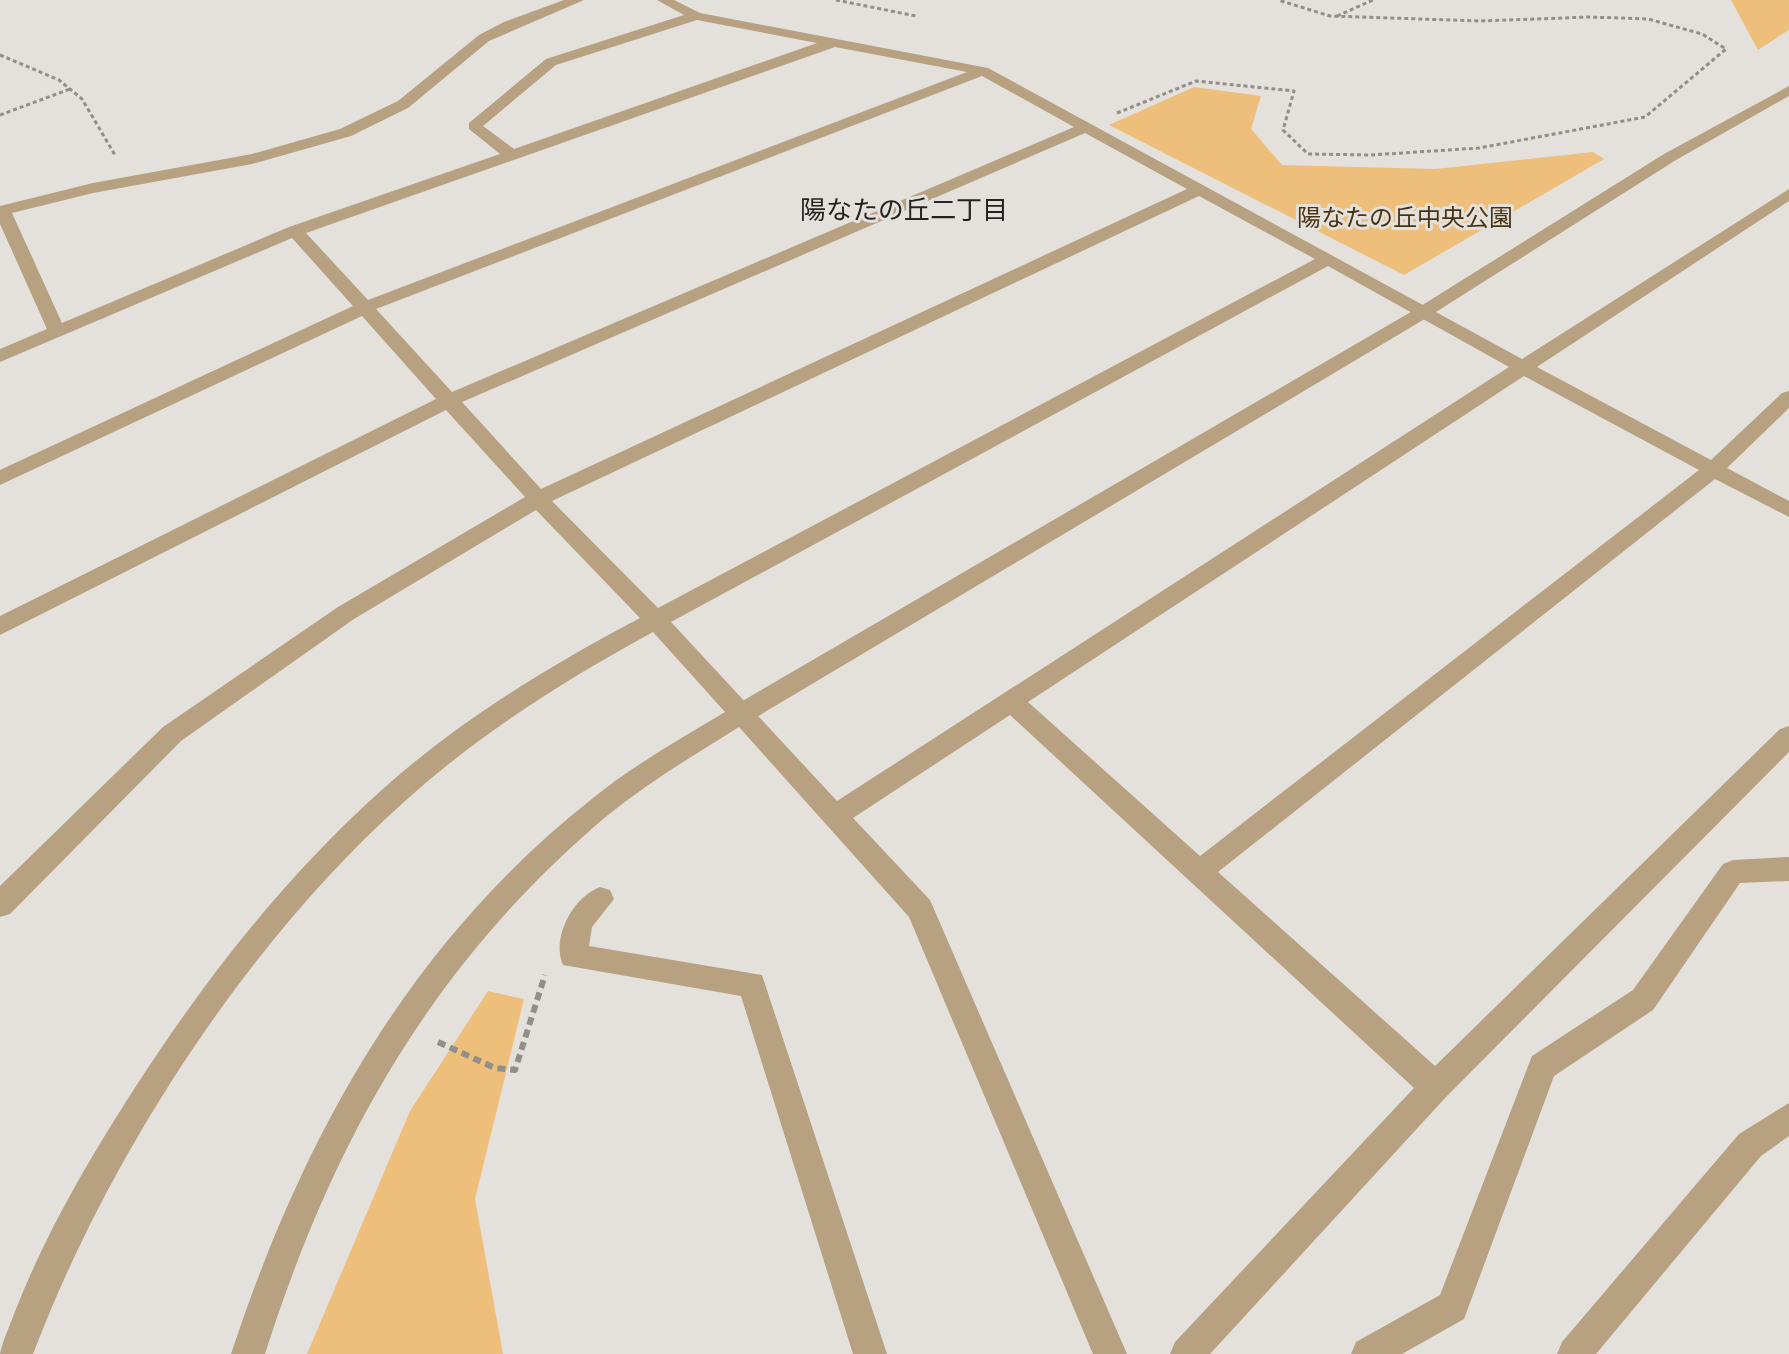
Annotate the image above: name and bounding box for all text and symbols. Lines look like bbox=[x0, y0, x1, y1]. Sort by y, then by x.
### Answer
district label: 陽なたの丘二丁目 bbox=[800, 195, 1008, 225]
park label: 陽なたの丘中央公園 bbox=[1297, 204, 1513, 232]

